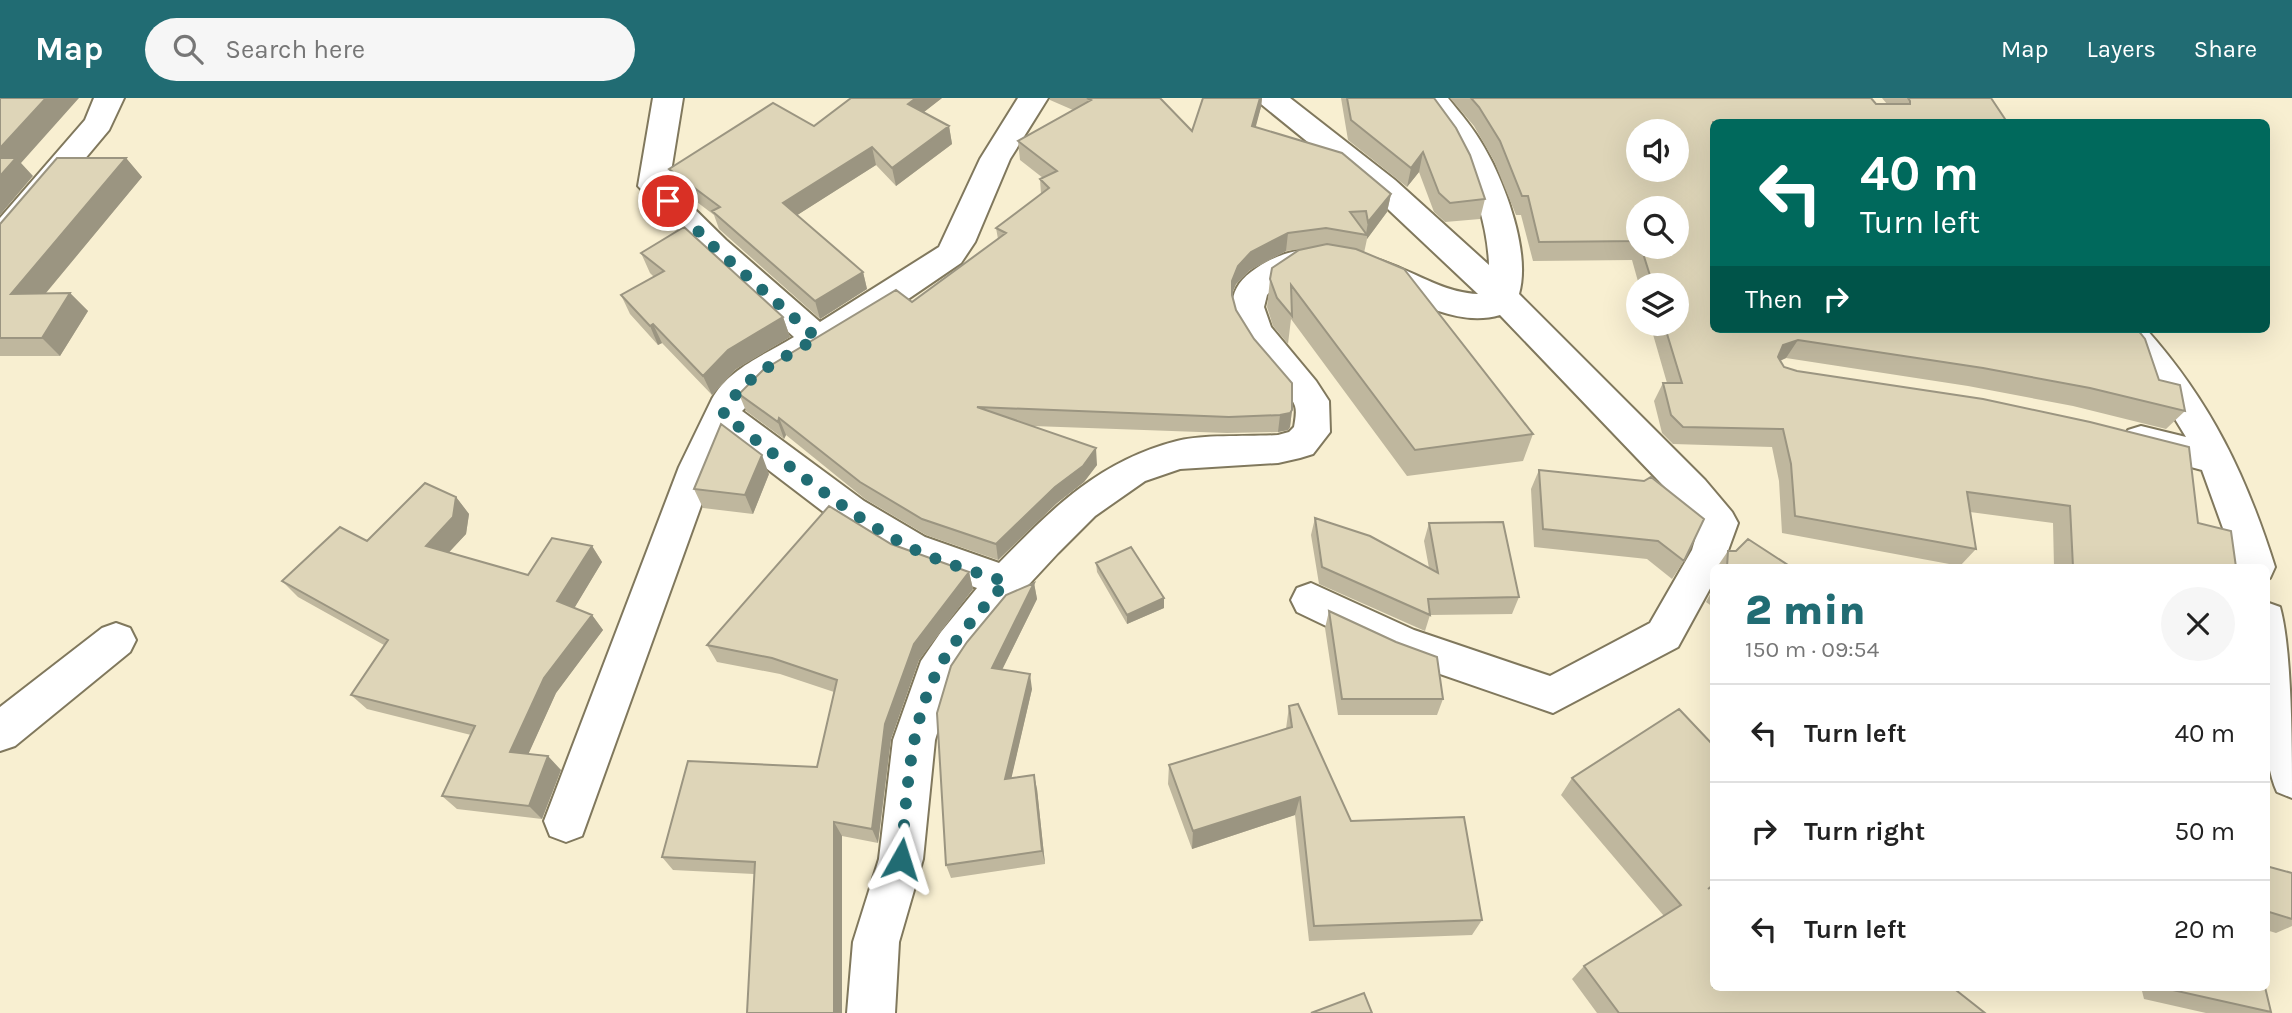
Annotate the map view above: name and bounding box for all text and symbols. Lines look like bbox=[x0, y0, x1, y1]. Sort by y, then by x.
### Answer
search box bbox=[145, 18, 635, 81]
text: Map bbox=[35, 30, 103, 68]
icon: search bbox=[169, 30, 207, 68]
text: Search here bbox=[225, 34, 365, 65]
text: Map bbox=[2001, 35, 2049, 63]
text: Layers bbox=[2087, 35, 2156, 63]
text: Share bbox=[2194, 35, 2257, 63]
map controls bbox=[1626, 119, 1689, 336]
button: sound bbox=[1626, 119, 1689, 182]
text: 40 m bbox=[1860, 145, 1979, 202]
icon: left bbox=[1745, 147, 1836, 238]
pin bbox=[638, 171, 698, 231]
icon: arrive bbox=[649, 182, 687, 220]
button: search bbox=[1626, 196, 1689, 259]
text: Turn left bbox=[1860, 204, 1980, 241]
button: layers bbox=[1626, 273, 1689, 336]
icon: right bbox=[1817, 280, 1855, 318]
text: Then bbox=[1745, 284, 1803, 315]
text: 2 min bbox=[1745, 585, 1865, 635]
button: close bbox=[2161, 587, 2235, 661]
text: 150 m · 09:54 bbox=[1745, 636, 1879, 663]
icon: left bbox=[1745, 714, 1783, 752]
text: Turn left bbox=[1804, 718, 1906, 749]
text: 40 m bbox=[2175, 718, 2235, 749]
icon: right bbox=[1745, 812, 1783, 850]
text: Turn right bbox=[1804, 816, 1925, 847]
text: 50 m bbox=[2174, 816, 2235, 847]
position arrow bbox=[864, 822, 938, 896]
icon: left bbox=[1745, 910, 1783, 948]
text: Turn left bbox=[1804, 914, 1906, 945]
text: 20 m bbox=[2174, 914, 2235, 945]

